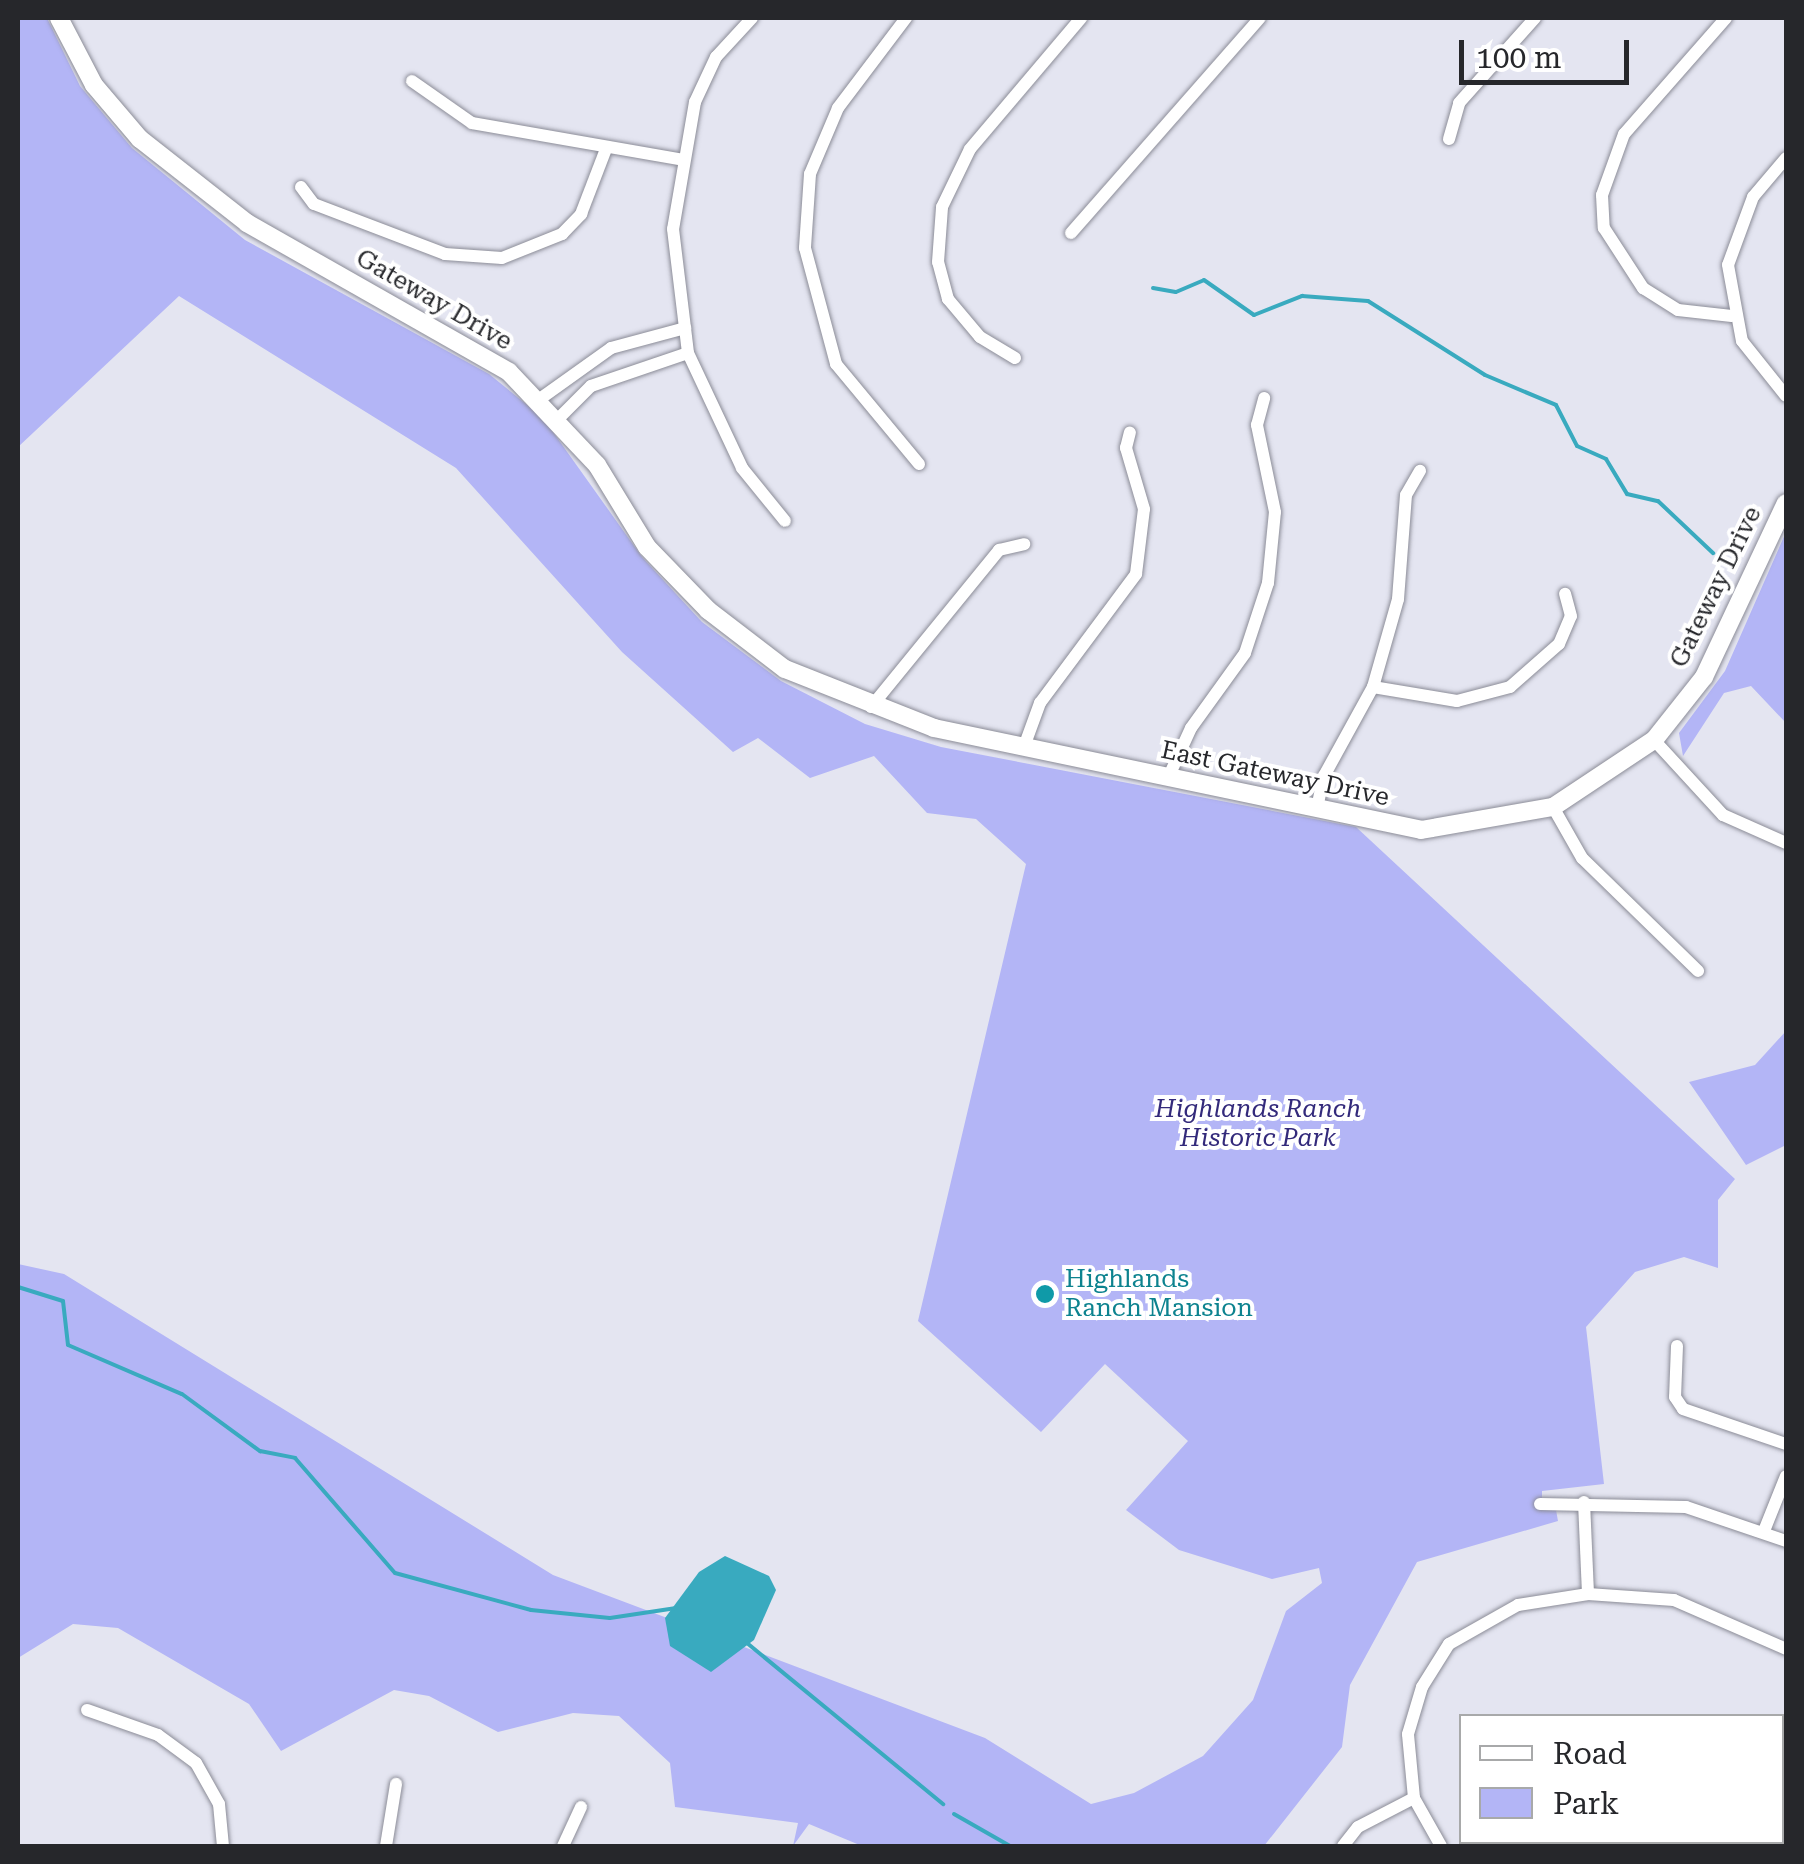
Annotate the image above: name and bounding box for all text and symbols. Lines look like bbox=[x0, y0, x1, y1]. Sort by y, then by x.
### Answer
scale bar bbox=[1464, 20, 1634, 82]
text: 100 m bbox=[1476, 40, 1561, 75]
street label: Gateway Drive bbox=[351, 243, 517, 357]
street label: Gateway Drive bbox=[1664, 502, 1768, 672]
street label: East Gateway Drive bbox=[1158, 735, 1392, 813]
park label: Highlands Ranch Historic Park bbox=[1155, 1095, 1361, 1154]
place label: Highlands Ranch Mansion bbox=[1065, 1265, 1253, 1324]
marker: Highlands Ranch Mansion bbox=[1034, 1283, 1056, 1305]
legend bbox=[1459, 1714, 1784, 1844]
text: Road bbox=[1553, 1736, 1627, 1771]
text: Park bbox=[1553, 1786, 1619, 1821]

